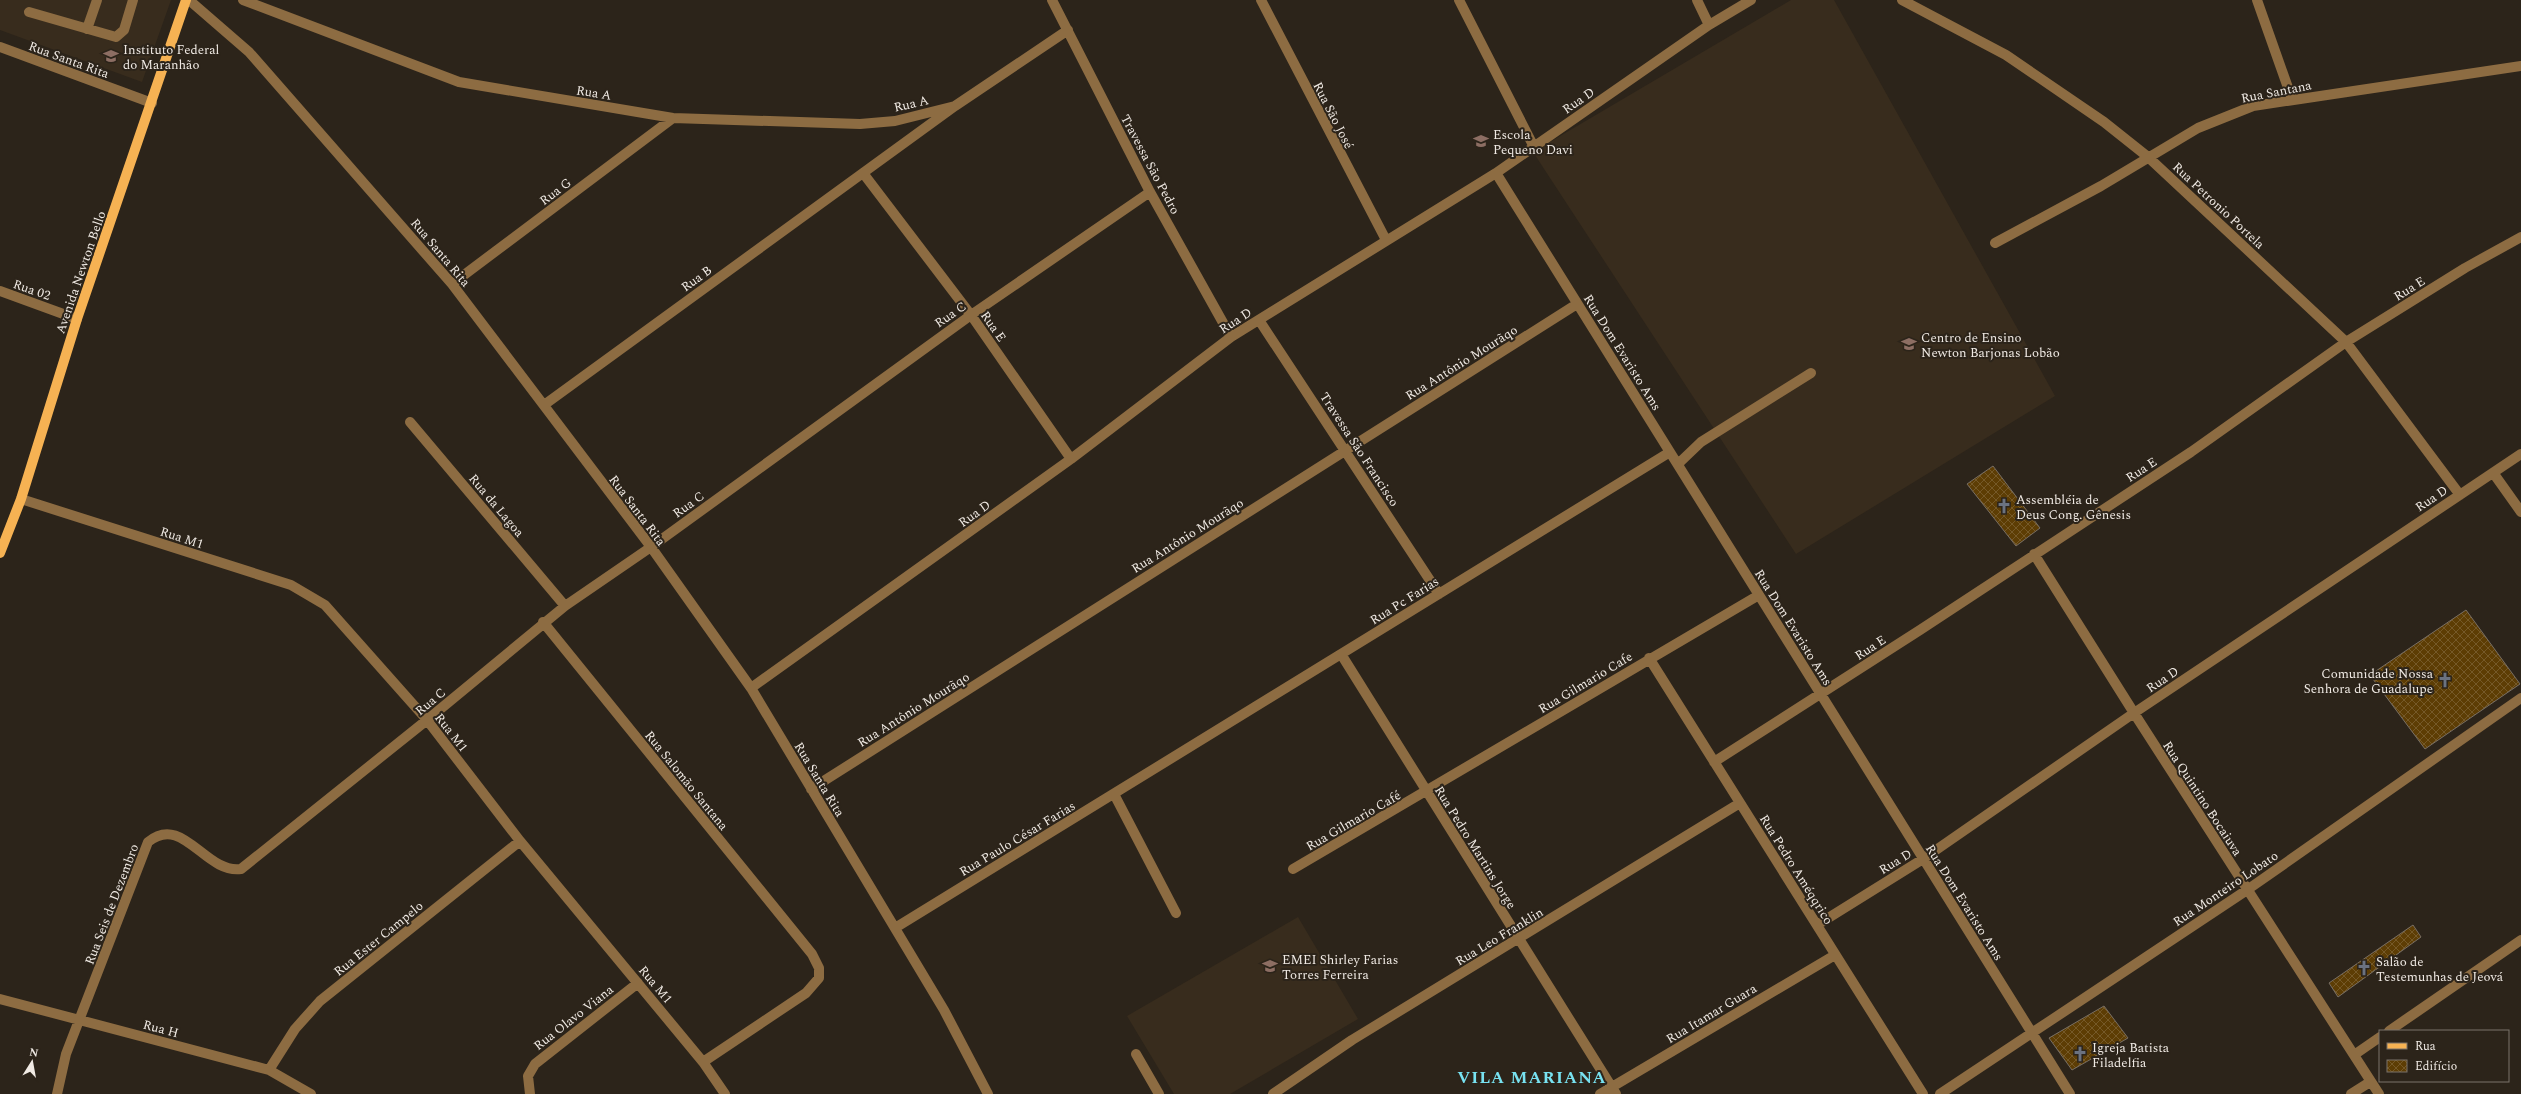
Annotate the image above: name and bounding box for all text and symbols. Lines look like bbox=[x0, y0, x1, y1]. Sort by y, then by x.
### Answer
street label: Rua Santa Rita bbox=[26, 36, 112, 84]
place label: Instituto Federal do Maranhão bbox=[123, 40, 220, 75]
school or university icon: Instituto Federal do Maranhão bbox=[102, 47, 120, 65]
street label: Rua Santana bbox=[2239, 75, 2314, 109]
street label: Rua São José bbox=[1308, 78, 1359, 153]
street label: Rua A bbox=[575, 80, 613, 106]
street label: Rua D bbox=[1558, 82, 1599, 119]
street label: Rua A bbox=[892, 90, 931, 118]
street label: Travessa São Pedro bbox=[1115, 111, 1185, 218]
place label: Escola Pequeno Davi bbox=[1493, 125, 1573, 160]
school or university icon: Escola Pequeno Davi bbox=[1472, 132, 1490, 150]
street label: Rua Petronio Portela bbox=[2168, 158, 2269, 254]
street label: Rua G bbox=[535, 173, 576, 210]
street label: Avenida Newton Bello bbox=[51, 208, 111, 336]
street label: Rua Santa Rita bbox=[405, 214, 475, 292]
street label: Rua B bbox=[677, 261, 716, 297]
street label: Rua E bbox=[2390, 271, 2429, 306]
street label: Rua 02 bbox=[10, 274, 53, 306]
street label: Rua Dom Evaristo Ams bbox=[1578, 290, 1666, 415]
street label: Rua C bbox=[931, 297, 971, 333]
street label: Rua D bbox=[1215, 303, 1256, 339]
street label: Rua E bbox=[975, 307, 1011, 346]
street label: Rua Antônio Mourãqo bbox=[1402, 320, 1522, 406]
place label: Centro de Ensino Newton Barjonas Lobão bbox=[1921, 328, 2060, 363]
school or university icon: Centro de Ensino Newton Barjonas Lobão bbox=[1900, 335, 1918, 353]
street label: Travessa São Francisco bbox=[1315, 388, 1404, 511]
street label: Rua E bbox=[2122, 452, 2161, 487]
street label: Rua da Lagoa bbox=[464, 470, 529, 542]
street label: Rua Santa Rita bbox=[604, 471, 671, 551]
street label: Rua D bbox=[2411, 481, 2452, 517]
street label: Rua C bbox=[669, 486, 709, 523]
place label: Assembléia de Deus Cong. Gênesis bbox=[2016, 490, 2131, 525]
street label: Rua Antônio Mourãqo bbox=[1128, 493, 1248, 579]
street label: Rua D bbox=[954, 495, 995, 532]
church icon: Assembléia de Deus Cong. Gênesis bbox=[1995, 497, 2013, 515]
street label: Rua M1 bbox=[157, 522, 206, 554]
street label: Rua Dom Evaristo Ams bbox=[1749, 565, 1837, 690]
street label: Rua Pc Farias bbox=[1366, 572, 1443, 630]
street label: Rua E bbox=[1851, 630, 1890, 665]
street label: Rua Gilmario Cafe bbox=[1535, 647, 1636, 719]
street label: Rua D bbox=[2142, 662, 2183, 698]
place label: Comunidade Nossa Senhora de Guadalupe bbox=[2304, 664, 2434, 699]
street label: Rua Antônio Mourãqo bbox=[854, 667, 974, 753]
church icon: Comunidade Nossa Senhora de Guadalupe bbox=[2436, 671, 2454, 689]
street label: Rua C bbox=[411, 683, 450, 721]
street label: Rua M1 bbox=[430, 709, 473, 756]
street label: Rua Salomão Santana bbox=[640, 726, 733, 835]
street label: Rua Quintino Bocaiuva bbox=[2157, 737, 2247, 861]
street label: Rua Santa Rita bbox=[789, 738, 850, 821]
street label: Rua Pedro Martins Jorge bbox=[1429, 782, 1521, 913]
street label: Rua Gilmario Café bbox=[1302, 786, 1405, 856]
street label: Rua Paulo César Farias bbox=[956, 796, 1080, 882]
street label: Rua Pedro Améqqrico bbox=[1754, 810, 1838, 929]
street label: Rua Dom Evaristo Ams bbox=[1920, 840, 2008, 965]
street label: Rua Seis de Dezembro bbox=[80, 841, 144, 968]
street label: Rua D bbox=[1875, 844, 1916, 880]
street label: Rua Monteiro Lobato bbox=[2169, 846, 2282, 932]
street label: Rua Ester Campelo bbox=[329, 896, 428, 981]
street label: Rua Leo Franklin bbox=[1452, 902, 1548, 971]
place label: EMEI Shirley Farias Torres Ferreira bbox=[1282, 950, 1398, 985]
place label: Salão de Testemunhas de Jeová bbox=[2376, 952, 2504, 987]
school or university icon: EMEI Shirley Farias Torres Ferreira bbox=[1261, 957, 1279, 975]
church icon: Salão de Testemunhas de Jeová bbox=[2355, 959, 2373, 977]
street label: Rua M1 bbox=[633, 961, 677, 1008]
street label: Rua Itamar Guara bbox=[1662, 979, 1761, 1049]
street label: Rua Olavo Viana bbox=[529, 980, 618, 1055]
street label: Rua H bbox=[141, 1015, 181, 1043]
legend bbox=[2379, 1030, 2509, 1082]
text: Rua bbox=[2415, 1037, 2436, 1056]
place label: Igreja Batista Filadelfia bbox=[2092, 1038, 2170, 1073]
north arrow bbox=[12, 1042, 52, 1082]
text: N bbox=[28, 1043, 40, 1062]
church icon: Igreja Batista Filadelfia bbox=[2071, 1045, 2089, 1063]
text: Edifício bbox=[2415, 1057, 2457, 1076]
district label: VILA MARIANA bbox=[1457, 1065, 1607, 1091]

